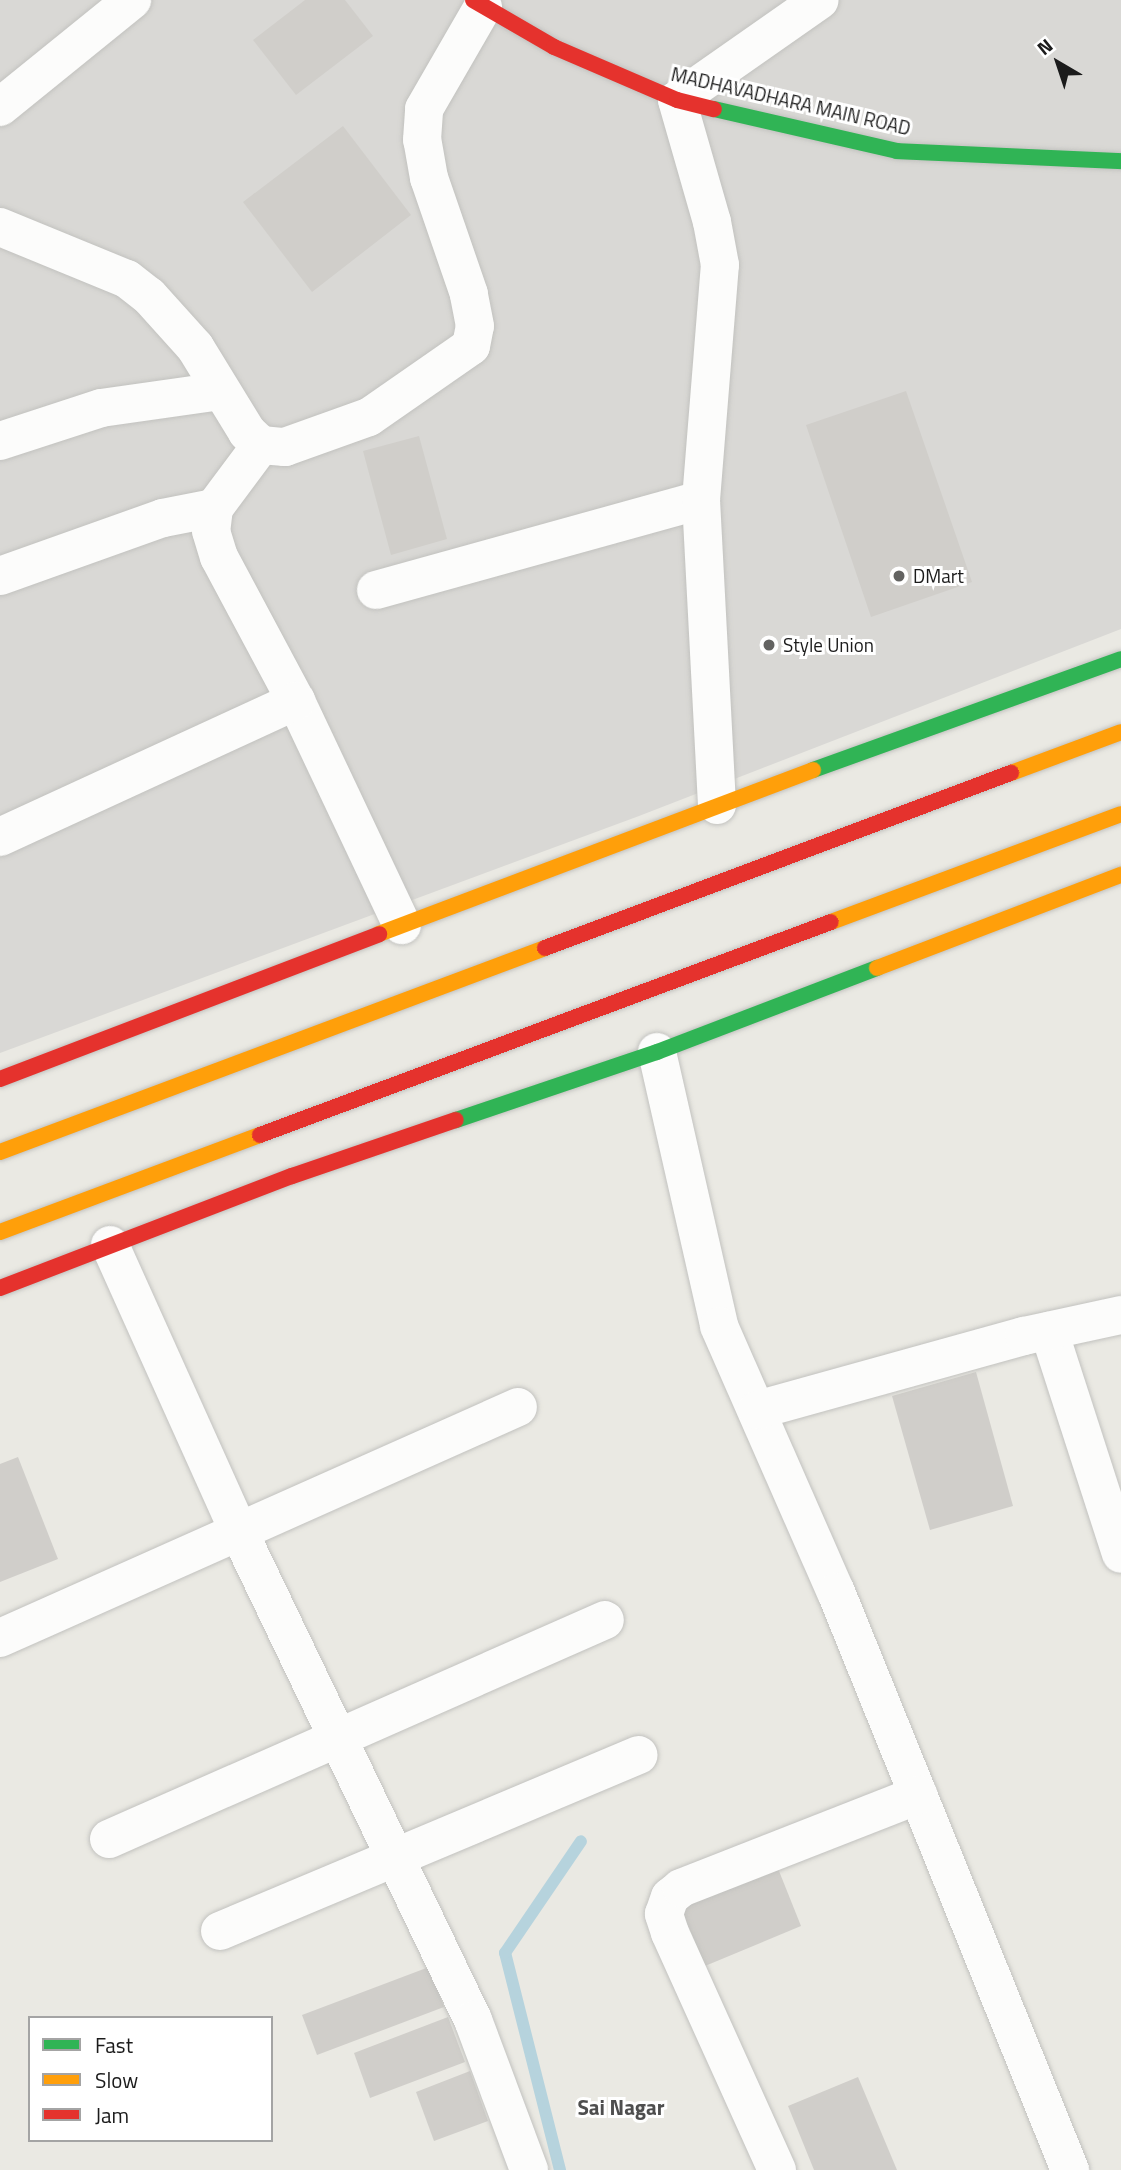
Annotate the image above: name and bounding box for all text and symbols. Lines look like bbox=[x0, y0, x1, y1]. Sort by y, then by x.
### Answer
north arrow bbox=[1023, 28, 1093, 98]
text: N bbox=[1030, 31, 1059, 62]
street label: MADHAVADHARA MAIN ROAD bbox=[669, 62, 913, 140]
place label: DMart bbox=[913, 565, 964, 587]
marker: DMart bbox=[891, 568, 907, 584]
place label: Style Union bbox=[783, 634, 874, 656]
marker: Style Union bbox=[761, 637, 777, 653]
legend bbox=[28, 2016, 273, 2142]
text: Fast bbox=[95, 2029, 133, 2061]
text: Slow bbox=[95, 2064, 138, 2096]
district label: Sai Nagar bbox=[577, 2094, 665, 2120]
text: Jam bbox=[95, 2099, 129, 2131]

